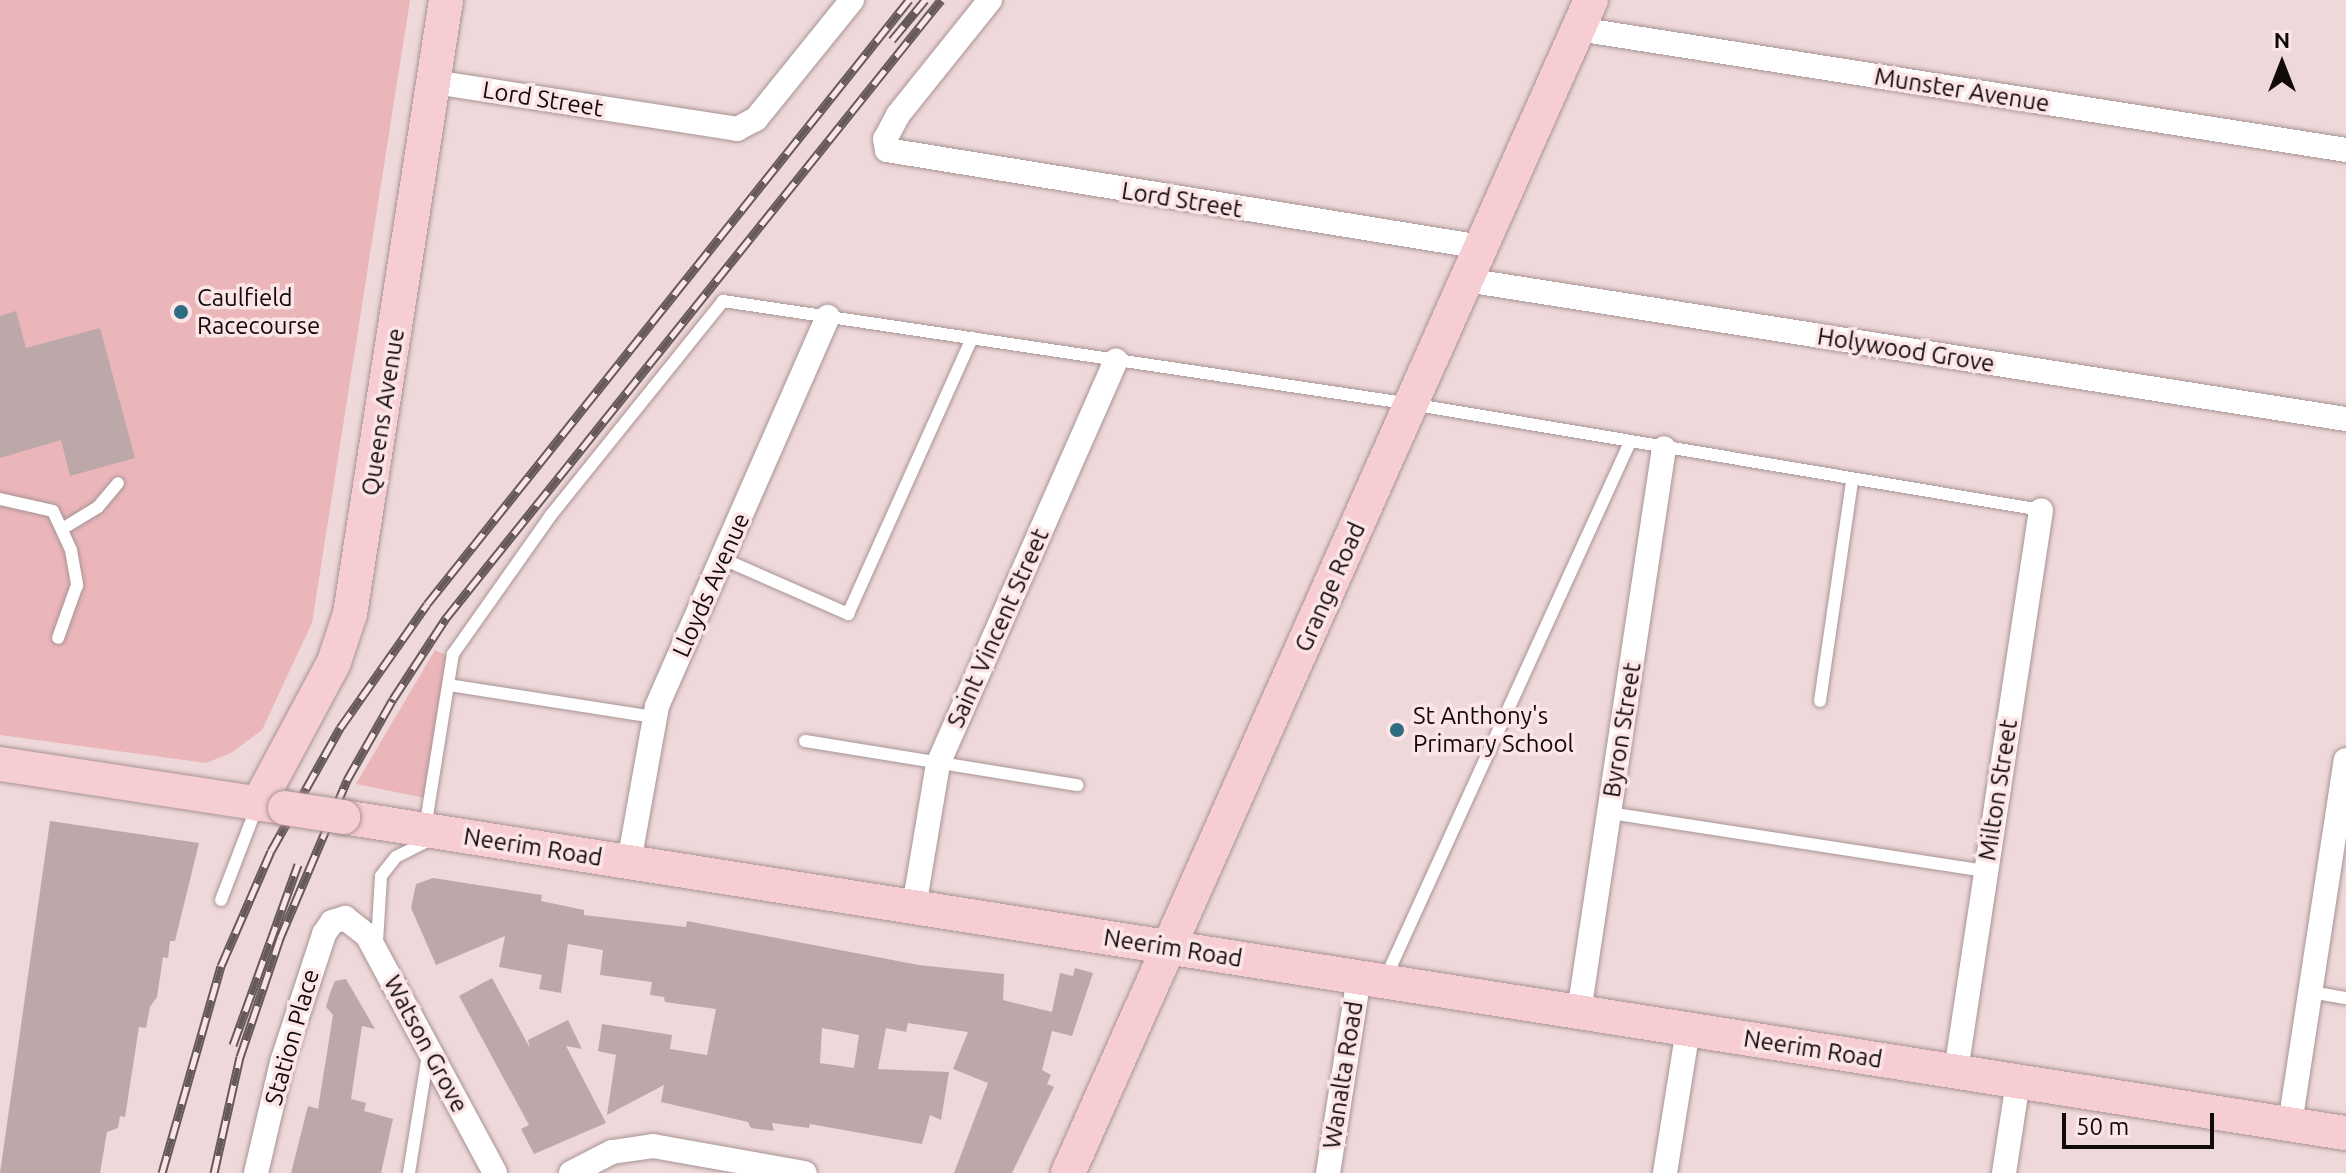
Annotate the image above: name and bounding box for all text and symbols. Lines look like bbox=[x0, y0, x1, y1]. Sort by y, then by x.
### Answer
north arrow bbox=[2242, 24, 2322, 104]
text: N bbox=[2274, 27, 2290, 52]
street label: Munster Avenue bbox=[1872, 62, 2052, 118]
street label: Lord Street bbox=[481, 75, 605, 123]
street label: Lord Street bbox=[1120, 176, 1244, 224]
place label: Caulfield Racecourse bbox=[197, 284, 320, 340]
marker: Caulfield Racecourse bbox=[172, 303, 190, 321]
street label: Holywood Grove bbox=[1815, 322, 1997, 378]
street label: Queens Avenue bbox=[356, 326, 410, 498]
street label: Lloyds Avenue bbox=[666, 508, 756, 662]
street label: Grange Road bbox=[1289, 518, 1371, 656]
street label: Saint Vincent Street bbox=[941, 524, 1055, 732]
street label: Byron Street bbox=[1597, 661, 1647, 799]
place label: St Anthony's Primary School bbox=[1413, 702, 1574, 758]
street label: Milton Street bbox=[1973, 717, 2023, 863]
marker: St Anthony's Primary School bbox=[1388, 721, 1406, 739]
street label: Neerim Road bbox=[462, 822, 604, 872]
street label: Neerim Road bbox=[1102, 923, 1244, 973]
street label: Station Place bbox=[259, 966, 325, 1108]
street label: Watson Grove bbox=[378, 971, 474, 1117]
street label: Wanalta Road bbox=[1317, 999, 1369, 1151]
street label: Neerim Road bbox=[1742, 1024, 1884, 1074]
scale bar bbox=[2066, 1097, 2218, 1147]
text: 50 m bbox=[2076, 1113, 2129, 1140]

